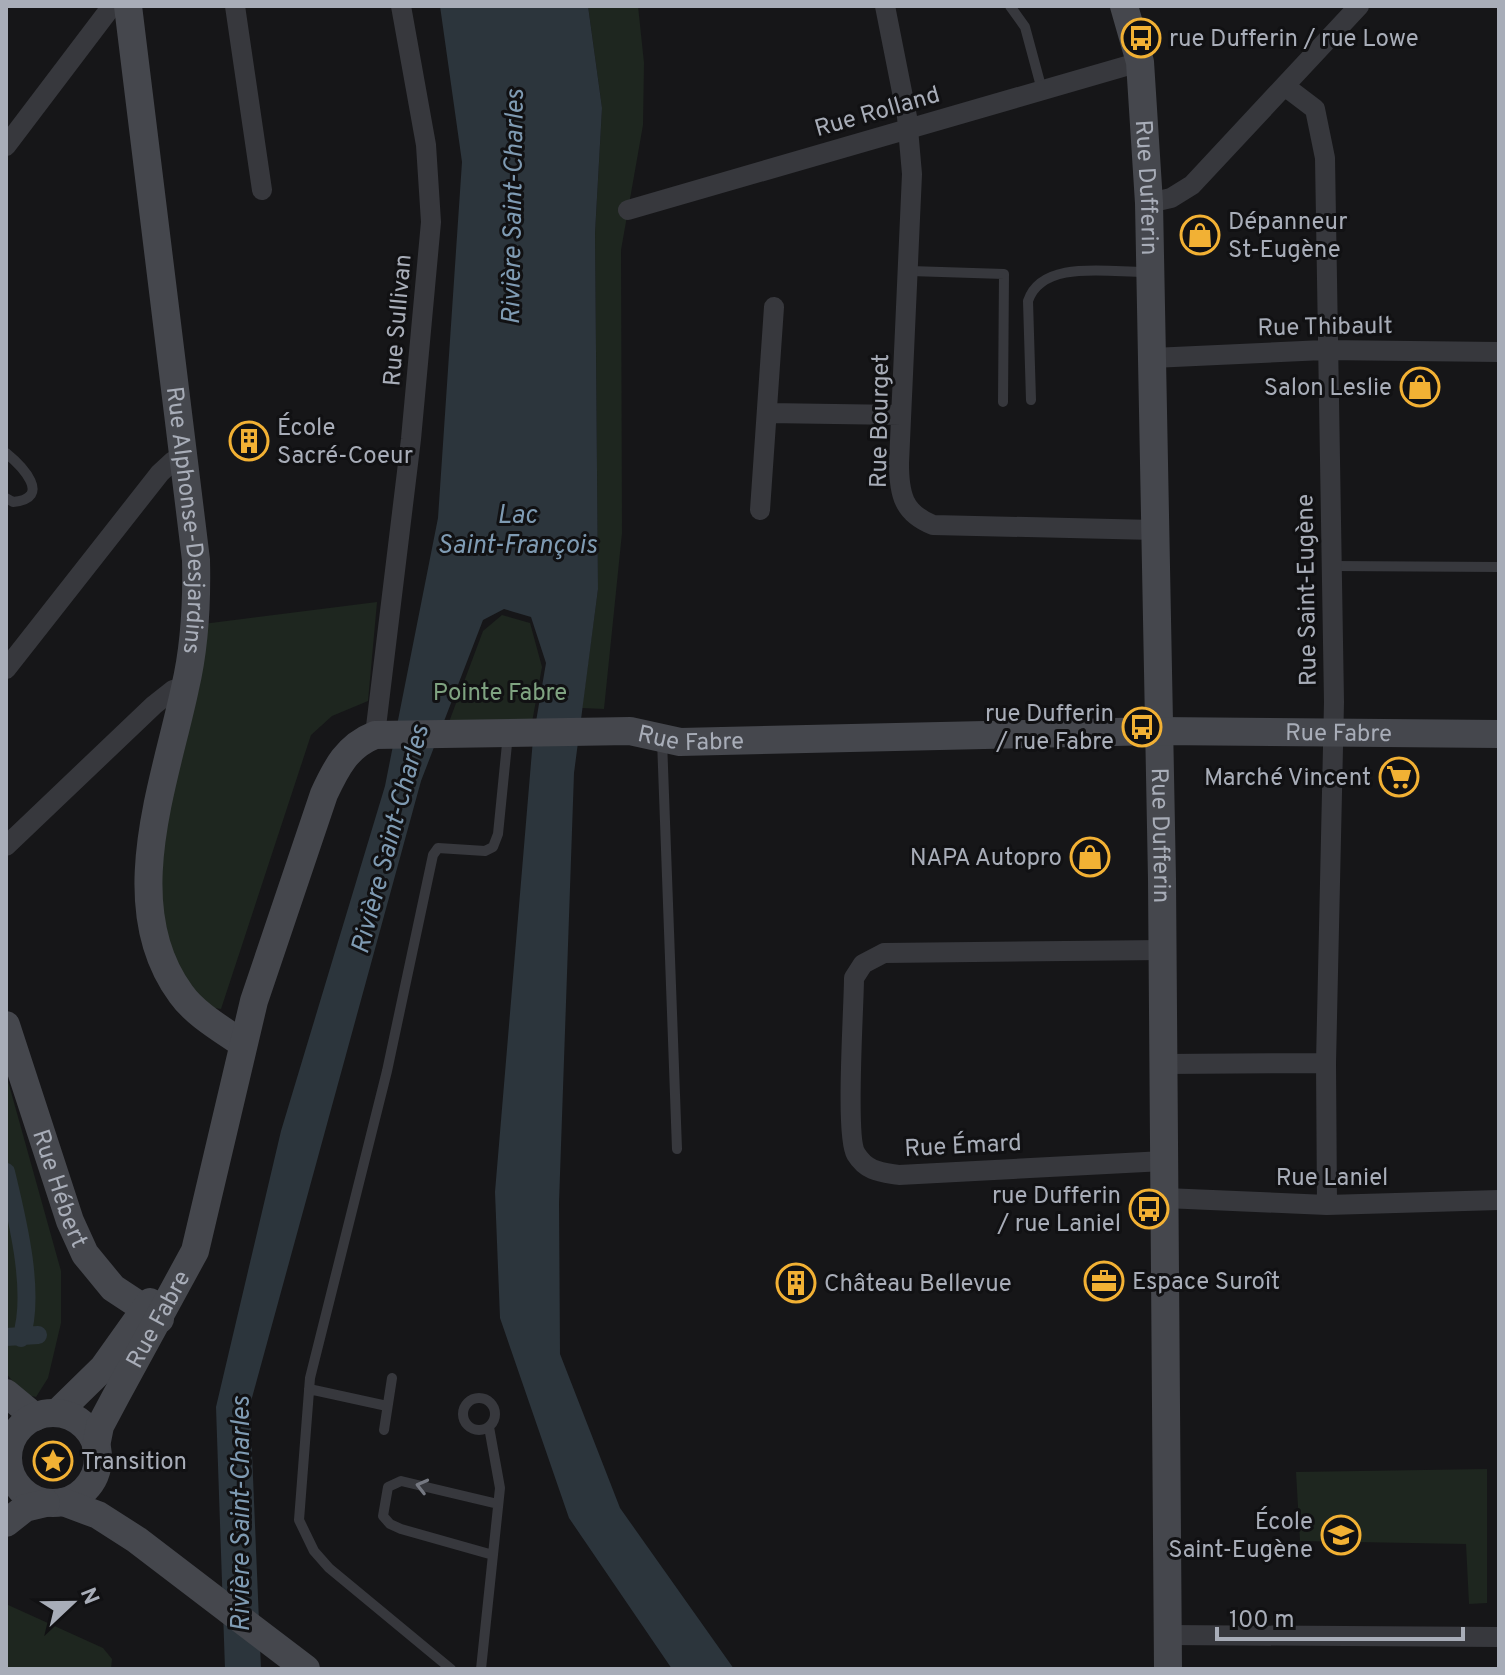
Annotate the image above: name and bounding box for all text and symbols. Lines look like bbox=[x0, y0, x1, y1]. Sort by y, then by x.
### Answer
bus stop icon: rue Dufferin / rue Lowe bbox=[1120, 17, 1162, 59]
place label: rue Dufferin / rue Lowe bbox=[1169, 25, 1419, 55]
street label: Rue Rolland bbox=[811, 81, 944, 145]
water label: Rivière Saint-Charles bbox=[496, 88, 533, 325]
street label: Rue Dufferin bbox=[1127, 119, 1163, 256]
place label: Dépanneur St-Eugène bbox=[1228, 208, 1348, 266]
shop icon: Dépanneur St-Eugène bbox=[1179, 214, 1221, 256]
street label: Rue Sullivan bbox=[378, 253, 420, 387]
street label: Rue Thibault bbox=[1257, 312, 1393, 344]
street label: Rue Bourget bbox=[865, 354, 897, 489]
shop icon: Salon Leslie bbox=[1399, 366, 1441, 408]
place label: Salon Leslie bbox=[1264, 374, 1392, 404]
street label: Rue Alphonse-Desjardins bbox=[158, 385, 209, 656]
place label: École Sacré-Coeur bbox=[277, 412, 413, 472]
building icon: École Sacré-Coeur bbox=[228, 420, 270, 462]
street label: Rue Saint-Eugène bbox=[1291, 494, 1325, 686]
water label: Lac Saint-François bbox=[437, 500, 598, 563]
park label: Pointe Fabre bbox=[433, 679, 567, 709]
place label: rue Dufferin / rue Fabre bbox=[985, 700, 1114, 758]
bus stop icon: rue Dufferin / rue Fabre bbox=[1121, 706, 1163, 748]
street label: Rue Fabre bbox=[1285, 719, 1392, 750]
water label: Rivière Saint-Charles bbox=[345, 720, 438, 958]
street label: Rue Fabre bbox=[635, 720, 744, 759]
supermarket icon: Marché Vincent bbox=[1378, 756, 1420, 798]
place label: Marché Vincent bbox=[1204, 764, 1371, 794]
street label: Rue Dufferin bbox=[1143, 767, 1175, 903]
shop icon: NAPA Autopro bbox=[1069, 836, 1111, 878]
place label: NAPA Autopro bbox=[910, 844, 1062, 874]
street label: Rue Hébert bbox=[24, 1126, 93, 1253]
street label: Rue Émard bbox=[904, 1127, 1023, 1165]
street label: Rue Laniel bbox=[1276, 1164, 1388, 1194]
place label: rue Dufferin / rue Laniel bbox=[992, 1182, 1121, 1240]
bus stop icon: rue Dufferin / rue Laniel bbox=[1128, 1188, 1170, 1230]
office icon: Espace Suroît bbox=[1083, 1260, 1125, 1302]
building icon: Château Bellevue bbox=[775, 1262, 817, 1304]
street label: Rue Fabre bbox=[121, 1266, 198, 1374]
place label: Espace Suroît bbox=[1132, 1268, 1280, 1298]
place label: Château Bellevue bbox=[824, 1270, 1012, 1300]
water label: Rivière Saint-Charles bbox=[226, 1395, 259, 1632]
place icon: Transition bbox=[32, 1440, 74, 1482]
place label: Transition bbox=[81, 1448, 187, 1478]
one-way arrow bbox=[416, 1478, 430, 1495]
place label: École Saint-Eugène bbox=[1168, 1506, 1313, 1566]
school or university icon: École Saint-Eugène bbox=[1320, 1514, 1362, 1556]
north arrow bbox=[32, 1563, 112, 1643]
text: N bbox=[73, 1584, 104, 1609]
scale bar bbox=[1217, 1591, 1463, 1641]
text: 100 m bbox=[1229, 1606, 1295, 1636]

